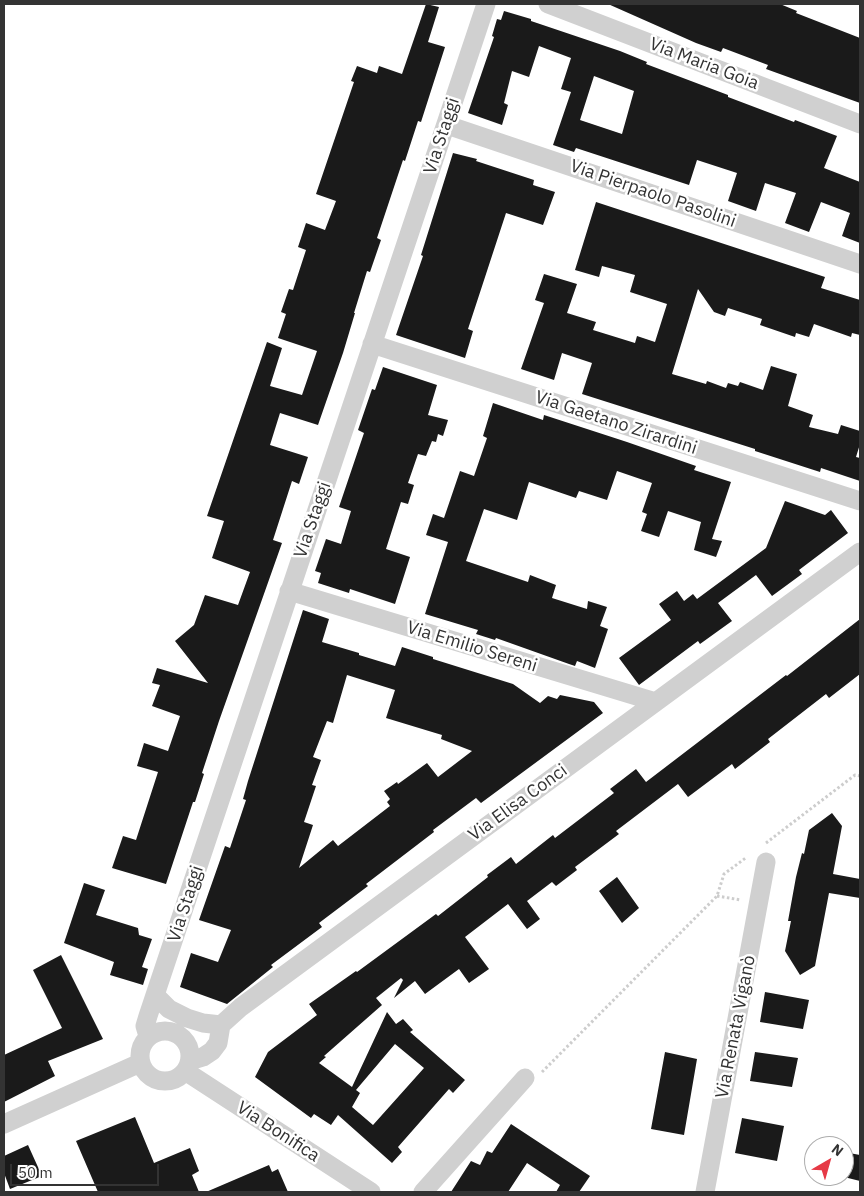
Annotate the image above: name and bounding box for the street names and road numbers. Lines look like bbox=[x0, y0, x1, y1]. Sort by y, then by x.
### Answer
street label: Via Maria Goia bbox=[646, 33, 762, 95]
street label: Via Staggi bbox=[419, 95, 465, 177]
street label: Via Pierpaolo Pasolini bbox=[567, 155, 739, 233]
street label: Via Gaetano Zirardini bbox=[532, 387, 700, 459]
street label: Via Staggi bbox=[290, 479, 336, 561]
street label: Via Emilio Sereni bbox=[404, 617, 540, 677]
street label: Via Elisa Conci bbox=[464, 760, 572, 846]
street label: Via Staggi bbox=[163, 863, 209, 945]
street label: Via Renata Viganò bbox=[712, 954, 760, 1100]
street label: Via Bonifica bbox=[232, 1097, 324, 1167]

